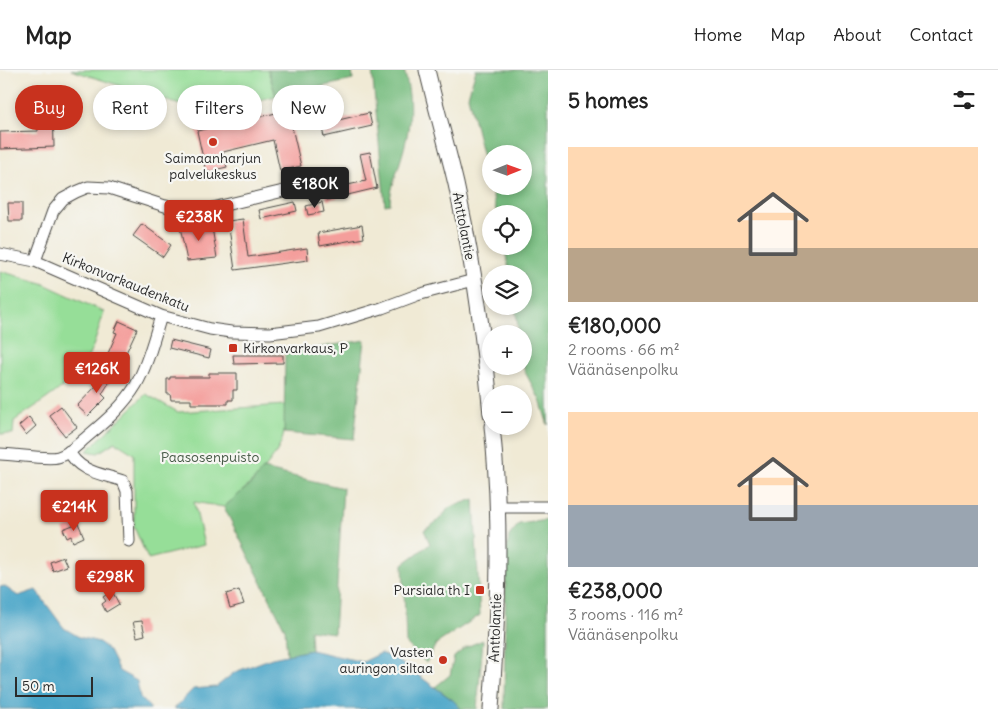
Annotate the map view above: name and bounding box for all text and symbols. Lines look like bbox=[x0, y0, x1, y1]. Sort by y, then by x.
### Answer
text: Map bbox=[25, 20, 72, 50]
text: Home bbox=[694, 23, 742, 46]
text: Map bbox=[770, 23, 805, 46]
text: About bbox=[833, 23, 881, 46]
text: Contact bbox=[909, 23, 973, 46]
chip: Buy bbox=[15, 85, 83, 130]
chip: Rent bbox=[93, 85, 167, 130]
chip: Filters bbox=[177, 85, 262, 130]
chip: New bbox=[272, 85, 344, 130]
icon: filters bbox=[950, 86, 978, 114]
text: 5 homes bbox=[568, 87, 648, 114]
marker: Saimaanharjun palvelukeskus bbox=[207, 136, 219, 148]
north arrow bbox=[482, 145, 532, 195]
map controls bbox=[482, 145, 532, 435]
place label: Saimaanharjun palvelukeskus bbox=[165, 149, 261, 183]
pin: €180K bbox=[280, 166, 350, 209]
text: €180K bbox=[292, 173, 338, 193]
icon: home bbox=[728, 179, 818, 269]
street label: Anttolantie bbox=[449, 191, 479, 261]
pin: €238K bbox=[164, 200, 234, 242]
button: locate bbox=[482, 205, 532, 255]
text: €238K bbox=[175, 206, 223, 226]
street label: Kirkonvarkaudenkatu bbox=[60, 248, 192, 316]
button: layers bbox=[482, 265, 532, 315]
text: €180,000 bbox=[568, 312, 661, 339]
button: + bbox=[482, 325, 532, 375]
place label: Kirkonvarkaus, P bbox=[243, 339, 348, 357]
text: 2 rooms · 66 m² bbox=[568, 339, 680, 359]
marker: Kirkonvarkaus, P bbox=[227, 342, 239, 354]
pin: €126K bbox=[62, 352, 132, 394]
text: €126K bbox=[75, 358, 119, 378]
text: Väänäsenpolku bbox=[568, 359, 678, 379]
button: − bbox=[482, 385, 532, 435]
icon: home bbox=[728, 444, 818, 534]
park label: Paasosenpuisto bbox=[161, 448, 259, 466]
pin: €214K bbox=[39, 490, 109, 532]
text: €214K bbox=[52, 496, 96, 516]
pin: €298K bbox=[75, 560, 145, 602]
text: €298K bbox=[86, 566, 134, 586]
text: €238,000 bbox=[568, 577, 663, 604]
place label: Pursiala th I bbox=[394, 581, 470, 599]
marker: Pursiala th I bbox=[474, 584, 486, 596]
street label: Anttolantie bbox=[485, 593, 505, 663]
text: 3 rooms · 116 m² bbox=[568, 604, 684, 624]
text: Väänäsenpolku bbox=[568, 624, 678, 644]
place label: Vasten auringon siltaa bbox=[340, 643, 433, 677]
marker: Vasten auringon siltaa bbox=[437, 654, 449, 666]
scale bar bbox=[15, 674, 92, 697]
text: 50 m bbox=[22, 677, 55, 695]

